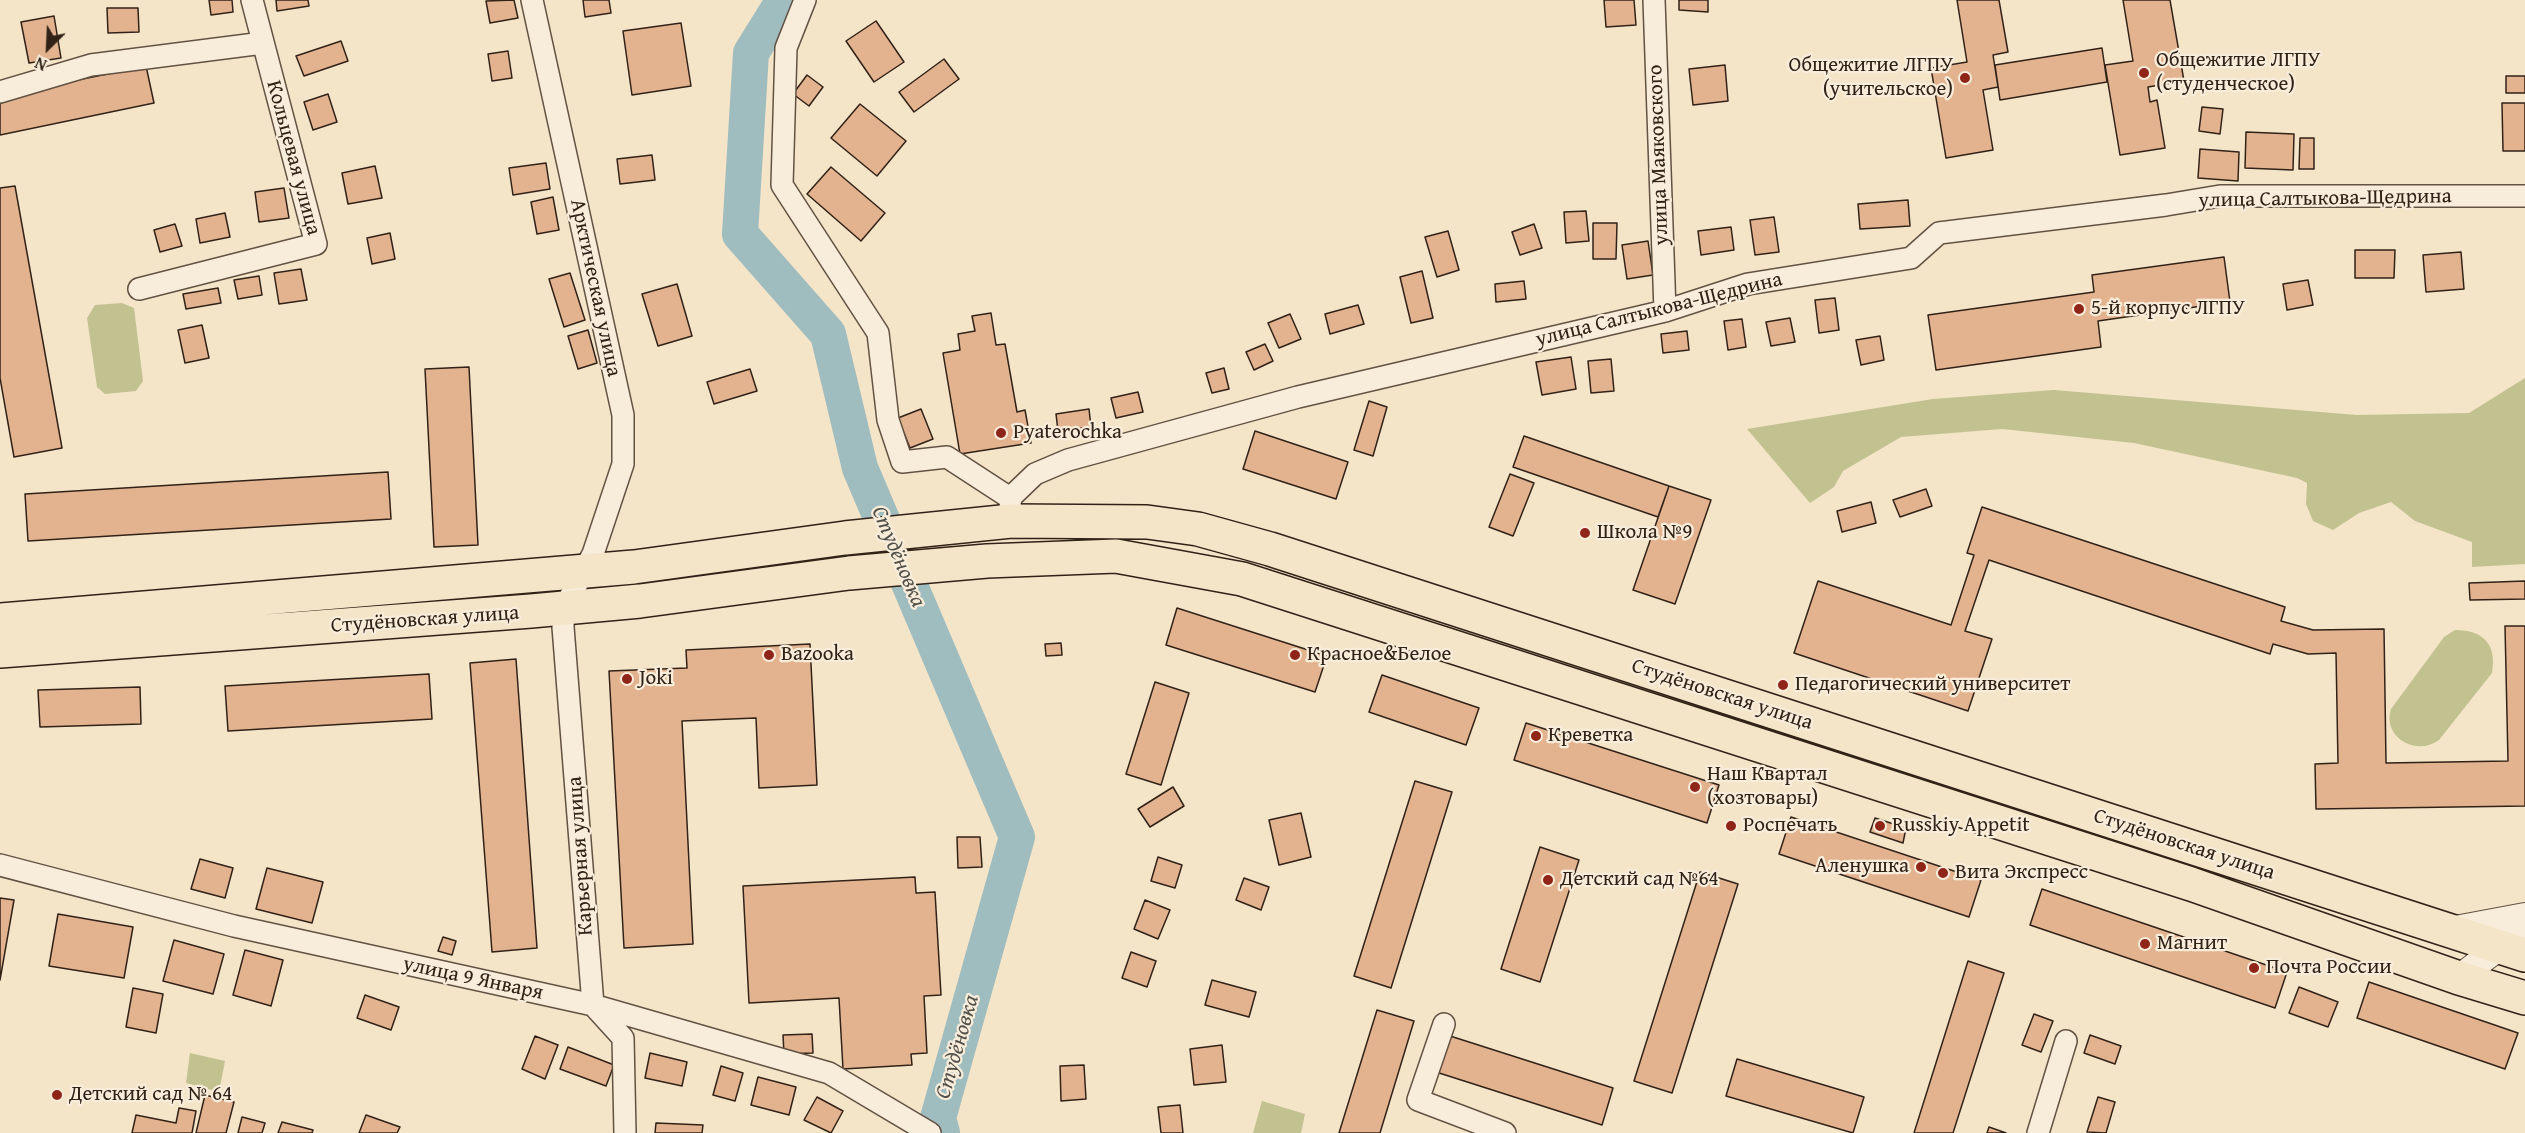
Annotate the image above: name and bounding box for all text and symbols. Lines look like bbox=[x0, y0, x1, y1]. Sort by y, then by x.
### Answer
north arrow bbox=[18, 18, 78, 78]
place label: Общежитие ЛГПУ (студенческое) bbox=[2156, 48, 2320, 98]
text: N bbox=[31, 51, 50, 78]
place label: Общежитие ЛГПУ (учительское) bbox=[1789, 53, 1953, 103]
street label: улица Маяковского bbox=[1643, 64, 1675, 246]
marker: Общежитие ЛГПУ (студенческое) bbox=[2137, 66, 2151, 80]
marker: Общежитие ЛГПУ (учительское) bbox=[1958, 71, 1972, 85]
street label: Кольцевая улица bbox=[260, 78, 326, 238]
street label: улица Салтыкова-Щедрина bbox=[2198, 184, 2452, 214]
street label: Арктическая улица bbox=[564, 197, 626, 379]
street label: улица Салтыкова-Щедрина bbox=[1533, 267, 1785, 353]
place label: 5-й корпус ЛГПУ bbox=[2091, 296, 2245, 322]
marker: 5-й корпус ЛГПУ bbox=[2072, 302, 2086, 316]
place label: Pyaterochka bbox=[1013, 420, 1122, 446]
marker: Pyaterochka bbox=[994, 426, 1008, 440]
water label: Студёновка bbox=[865, 503, 931, 611]
place label: Школа №9 bbox=[1597, 520, 1692, 546]
marker: Школа №9 bbox=[1578, 526, 1592, 540]
street label: Студёновская улица bbox=[330, 601, 520, 639]
place label: Bazooka bbox=[781, 642, 854, 668]
place label: Красное&Белое bbox=[1307, 642, 1451, 668]
marker: Bazooka bbox=[762, 648, 776, 662]
marker: Красное&Белое bbox=[1288, 648, 1302, 662]
street label: Студёновская улица bbox=[1628, 654, 1816, 736]
place label: Joki bbox=[639, 666, 673, 692]
marker: Joki bbox=[620, 672, 634, 686]
place label: Педагогический университет bbox=[1795, 672, 2070, 698]
marker: Педагогический университет bbox=[1776, 678, 1790, 692]
place label: Креветка bbox=[1548, 723, 1633, 749]
marker: Креветка bbox=[1529, 729, 1543, 743]
place label: Наш Квартал (хозтовары) bbox=[1707, 762, 1828, 812]
street label: Карьерная улица bbox=[563, 776, 599, 936]
marker: Наш Квартал (хозтовары) bbox=[1688, 780, 1702, 794]
street label: Студёновская улица bbox=[2090, 804, 2278, 886]
place label: Роспечать bbox=[1743, 813, 1837, 839]
place label: Russkiy Appetit bbox=[1892, 813, 2030, 839]
marker: Роспечать bbox=[1724, 819, 1738, 833]
marker: Russkiy Appetit bbox=[1873, 819, 1887, 833]
place label: Аленушка bbox=[1815, 854, 1909, 880]
marker: Аленушка bbox=[1914, 860, 1928, 874]
place label: Вита Экспресс bbox=[1955, 860, 2088, 886]
marker: Вита Экспресс bbox=[1936, 866, 1950, 880]
place label: Детский сад №64 bbox=[1560, 867, 1719, 893]
marker: Детский сад №64 bbox=[1541, 873, 1555, 887]
place label: Магнит bbox=[2157, 931, 2227, 957]
marker: Магнит bbox=[2138, 937, 2152, 951]
street label: улица 9 Января bbox=[401, 952, 545, 1006]
place label: Почта России bbox=[2266, 955, 2392, 981]
marker: Почта России bbox=[2247, 961, 2261, 975]
water label: Студёновка bbox=[931, 992, 985, 1102]
place label: Детский сад № 64 bbox=[69, 1082, 232, 1108]
marker: Детский сад № 64 bbox=[50, 1088, 64, 1102]

